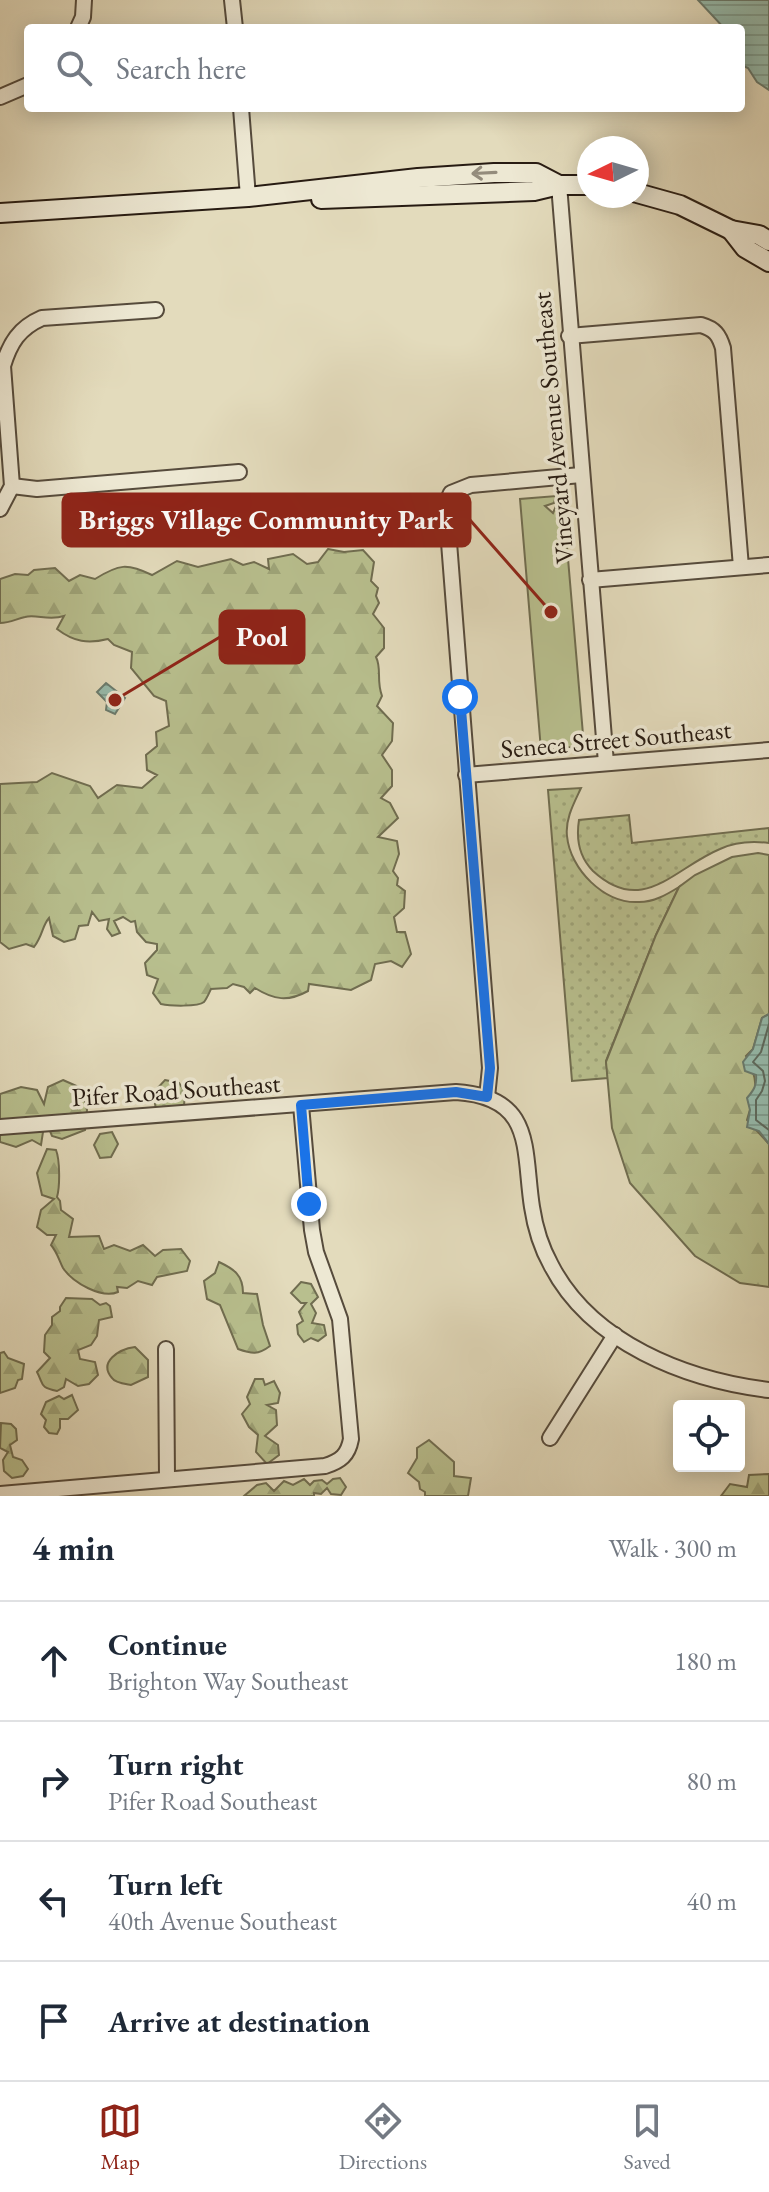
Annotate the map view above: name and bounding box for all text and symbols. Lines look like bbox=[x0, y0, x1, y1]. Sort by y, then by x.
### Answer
search box bbox=[24, 24, 745, 112]
icon: search bbox=[52, 46, 96, 90]
text: Search here bbox=[116, 49, 246, 88]
north arrow bbox=[577, 136, 649, 208]
one-way arrow bbox=[471, 166, 498, 181]
street label: Vineyard Avenue Southeast bbox=[524, 291, 582, 565]
callout: Briggs Village Community Park bbox=[63, 494, 470, 546]
text: Briggs Village Community Park bbox=[79, 501, 454, 537]
callout: Pool bbox=[220, 611, 304, 663]
text: Pool bbox=[236, 618, 288, 654]
route start bbox=[442, 679, 478, 715]
street label: Seneca Street Southeast bbox=[499, 712, 733, 766]
street label: Pifer Road Southeast bbox=[70, 1066, 282, 1114]
route end bbox=[291, 1186, 327, 1222]
map controls bbox=[673, 1400, 745, 1472]
button: locate bbox=[673, 1400, 745, 1472]
text: 4 min bbox=[32, 1526, 115, 1570]
text: Walk · 300 m bbox=[609, 1531, 737, 1565]
text: Continue bbox=[108, 1625, 227, 1664]
icon: ahead bbox=[32, 1639, 76, 1683]
text: 180 m bbox=[674, 1644, 737, 1678]
text: Brighton Way Southeast bbox=[108, 1664, 348, 1698]
text: Turn right bbox=[108, 1745, 244, 1784]
icon: right bbox=[32, 1759, 76, 1803]
text: 80 m bbox=[687, 1764, 737, 1798]
text: Pifer Road Southeast bbox=[108, 1784, 317, 1818]
text: Turn left bbox=[108, 1865, 222, 1904]
icon: left bbox=[32, 1879, 76, 1923]
text: 40 m bbox=[687, 1884, 737, 1918]
text: 40th Avenue Southeast bbox=[108, 1904, 337, 1938]
icon: arrive bbox=[32, 1999, 76, 2043]
text: Arrive at destination bbox=[108, 2002, 370, 2041]
tab: Map bbox=[98, 2099, 142, 2176]
tab: Directions bbox=[339, 2099, 427, 2176]
tab: Saved bbox=[624, 2099, 671, 2176]

